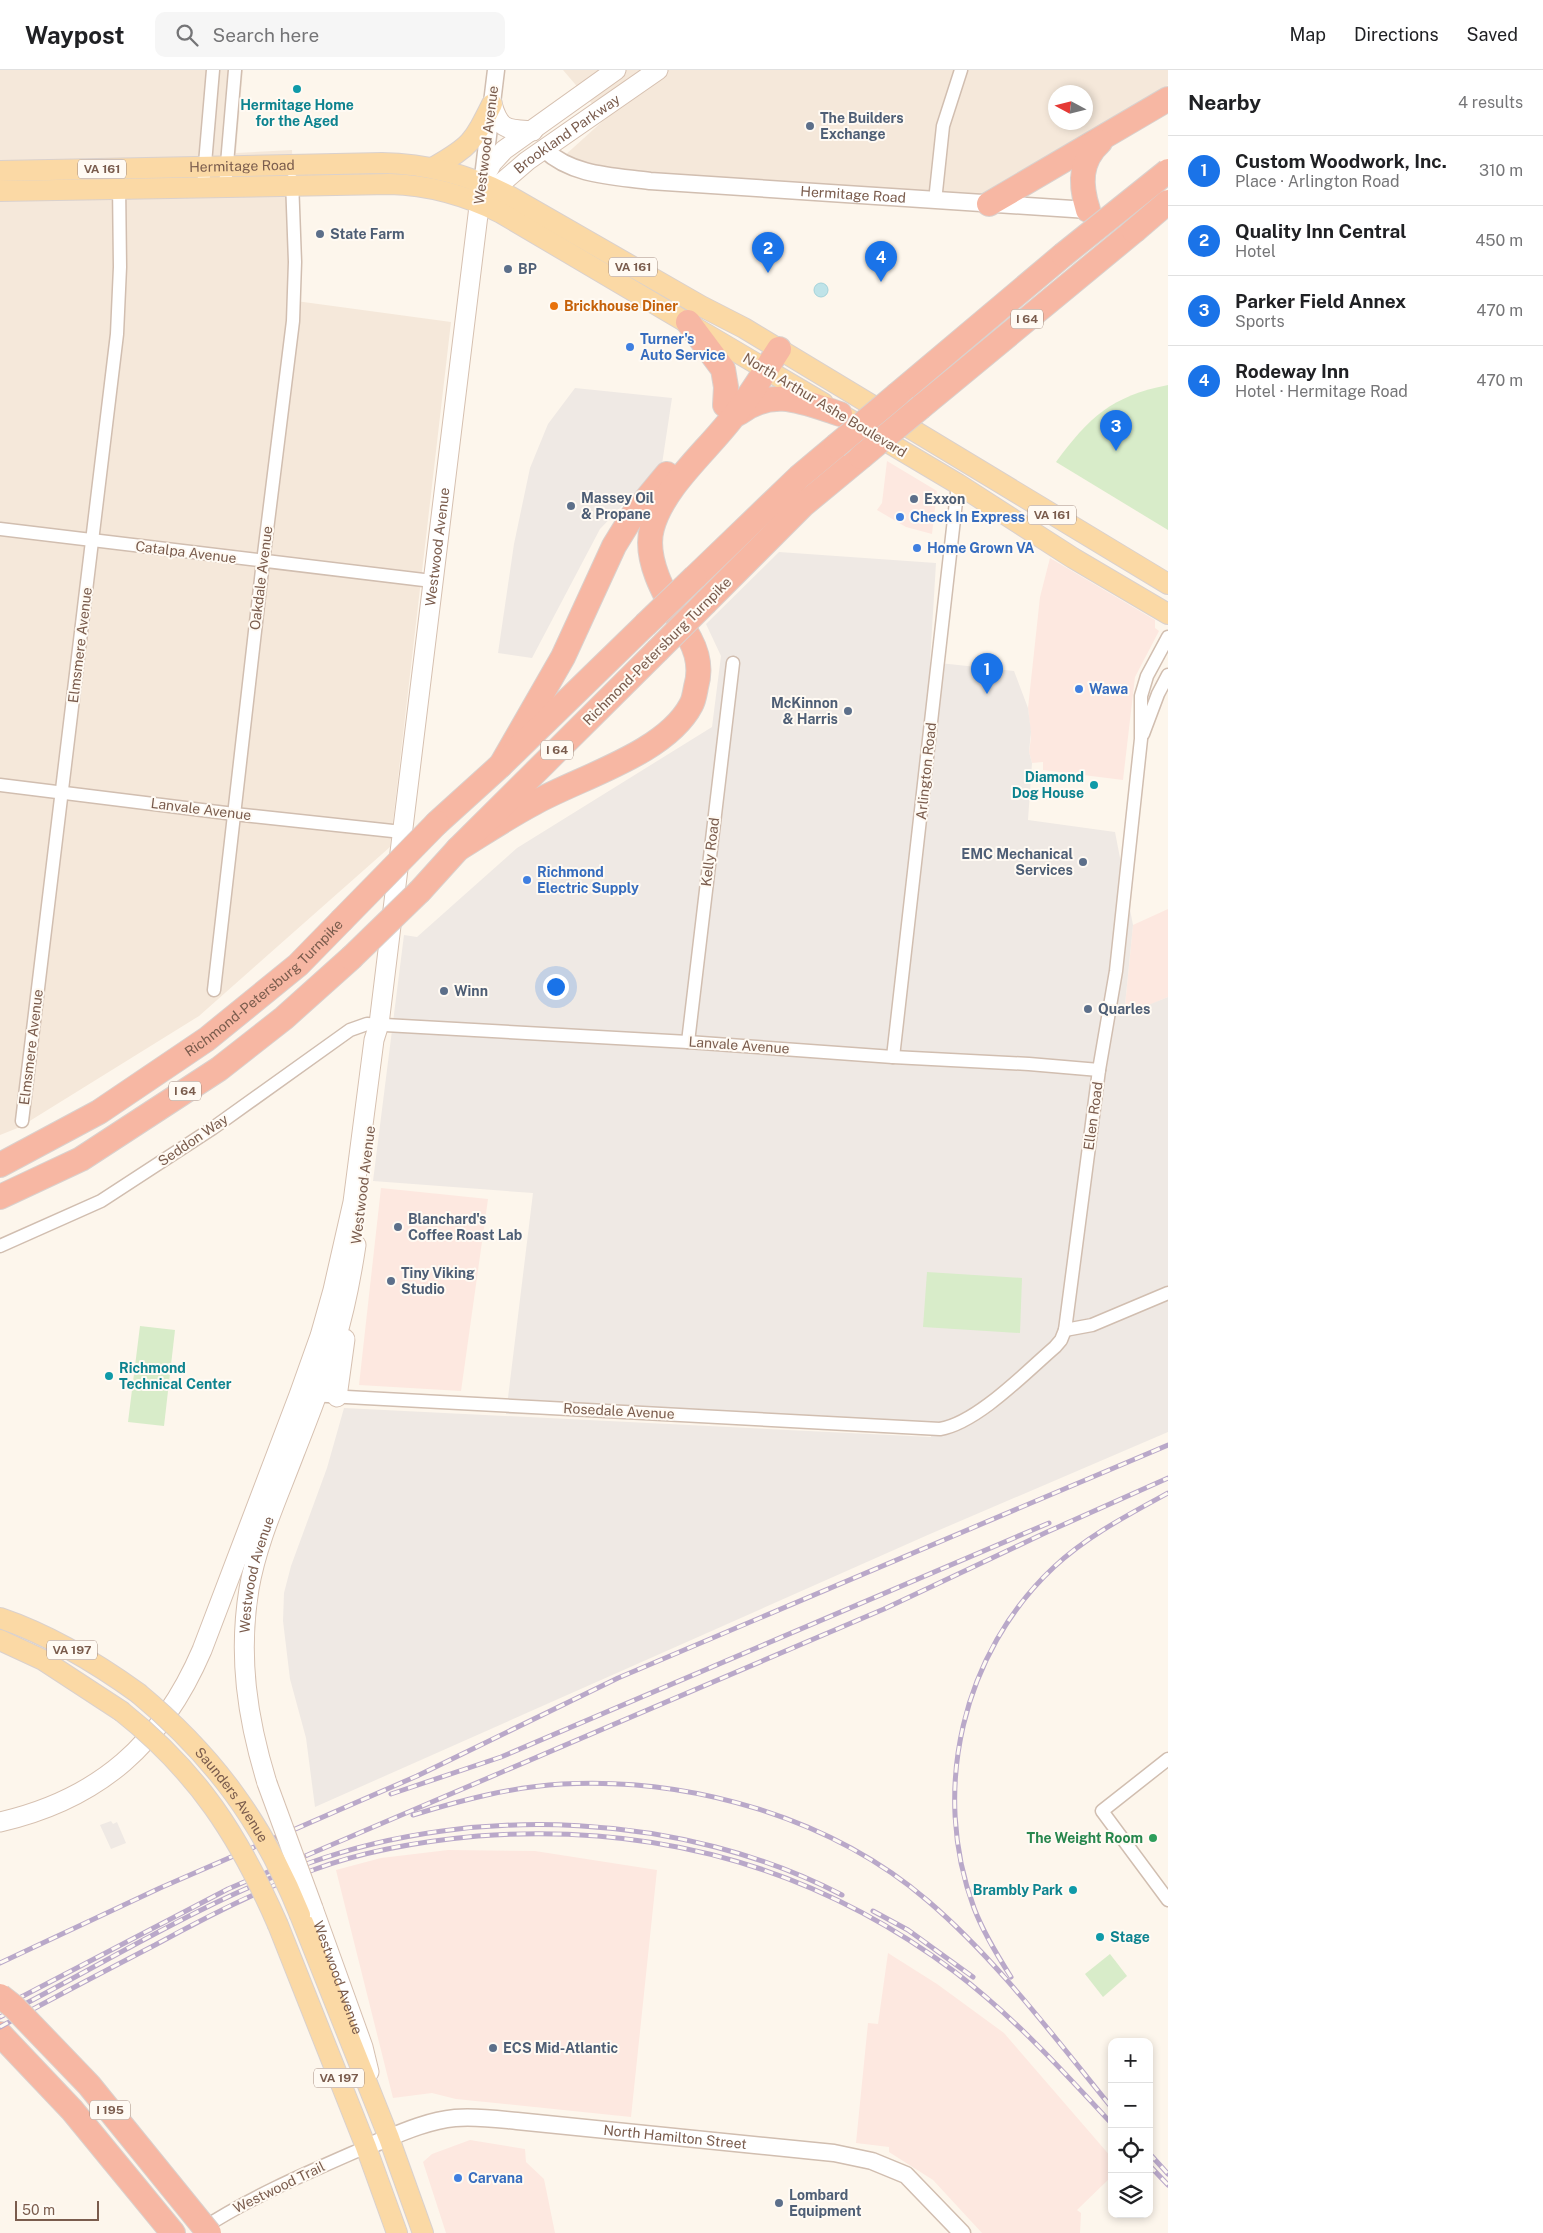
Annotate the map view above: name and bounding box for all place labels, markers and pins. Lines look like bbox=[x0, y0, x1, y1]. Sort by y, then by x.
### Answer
marker: Hermitage Home for the Aged bbox=[291, 83, 303, 95]
place label: Hermitage Home for the Aged bbox=[240, 97, 354, 129]
place label: The Builders Exchange bbox=[820, 110, 904, 142]
marker: The Builders Exchange bbox=[804, 120, 816, 132]
place label: State Farm bbox=[330, 226, 404, 242]
marker: State Farm bbox=[314, 228, 326, 240]
pin: 2 bbox=[752, 232, 784, 273]
pin: 4 bbox=[865, 241, 897, 282]
place label: BP bbox=[518, 261, 537, 277]
marker: BP bbox=[502, 263, 514, 275]
place label: Brickhouse Diner bbox=[564, 298, 678, 314]
marker: Brickhouse Diner bbox=[548, 300, 560, 312]
place label: Turner's Auto Service bbox=[640, 331, 725, 363]
marker: Turner's Auto Service bbox=[624, 341, 636, 353]
pin: 3 bbox=[1100, 410, 1132, 451]
place label: Massey Oil & Propane bbox=[581, 490, 654, 522]
place label: Exxon bbox=[924, 491, 965, 507]
marker: Exxon bbox=[908, 493, 920, 505]
marker: Massey Oil & Propane bbox=[565, 500, 577, 512]
place label: Check In Express bbox=[910, 509, 1025, 525]
marker: Check In Express bbox=[894, 511, 906, 523]
place label: Home Grown VA bbox=[927, 540, 1034, 556]
marker: Home Grown VA bbox=[911, 542, 923, 554]
pin: 1 bbox=[971, 653, 1003, 694]
place label: Wawa bbox=[1089, 681, 1128, 697]
marker: Wawa bbox=[1073, 683, 1085, 695]
place label: McKinnon & Harris bbox=[771, 695, 838, 727]
marker: McKinnon & Harris bbox=[842, 705, 854, 717]
place label: Diamond Dog House bbox=[1012, 769, 1084, 801]
marker: Diamond Dog House bbox=[1088, 779, 1100, 791]
place label: EMC Mechanical Services bbox=[961, 846, 1073, 878]
marker: EMC Mechanical Services bbox=[1077, 856, 1089, 868]
place label: Richmond Electric Supply bbox=[537, 864, 639, 896]
marker: Richmond Electric Supply bbox=[521, 874, 533, 886]
place label: Winn bbox=[454, 983, 488, 999]
marker: Winn bbox=[438, 985, 450, 997]
place label: Quarles bbox=[1098, 1001, 1150, 1017]
marker: Quarles bbox=[1082, 1003, 1094, 1015]
place label: Blanchard's Coffee Roast Lab bbox=[408, 1211, 522, 1243]
marker: Blanchard's Coffee Roast Lab bbox=[392, 1221, 404, 1233]
place label: Tiny Viking Studio bbox=[401, 1265, 475, 1297]
marker: Tiny Viking Studio bbox=[385, 1275, 397, 1287]
place label: Richmond Technical Center bbox=[119, 1360, 232, 1392]
marker: Richmond Technical Center bbox=[103, 1370, 115, 1382]
place label: The Weight Room bbox=[1027, 1830, 1143, 1846]
marker: The Weight Room bbox=[1147, 1832, 1159, 1844]
place label: Brambly Park bbox=[973, 1882, 1063, 1898]
marker: Brambly Park bbox=[1067, 1884, 1079, 1896]
place label: Stage bbox=[1110, 1929, 1150, 1945]
marker: Stage bbox=[1094, 1931, 1106, 1943]
place label: ECS Mid-Atlantic bbox=[503, 2040, 618, 2056]
marker: ECS Mid-Atlantic bbox=[487, 2042, 499, 2054]
place label: Carvana bbox=[468, 2170, 523, 2186]
marker: Carvana bbox=[452, 2172, 464, 2184]
place label: Lombard Equipment bbox=[789, 2187, 862, 2219]
marker: Lombard Equipment bbox=[773, 2197, 785, 2209]

